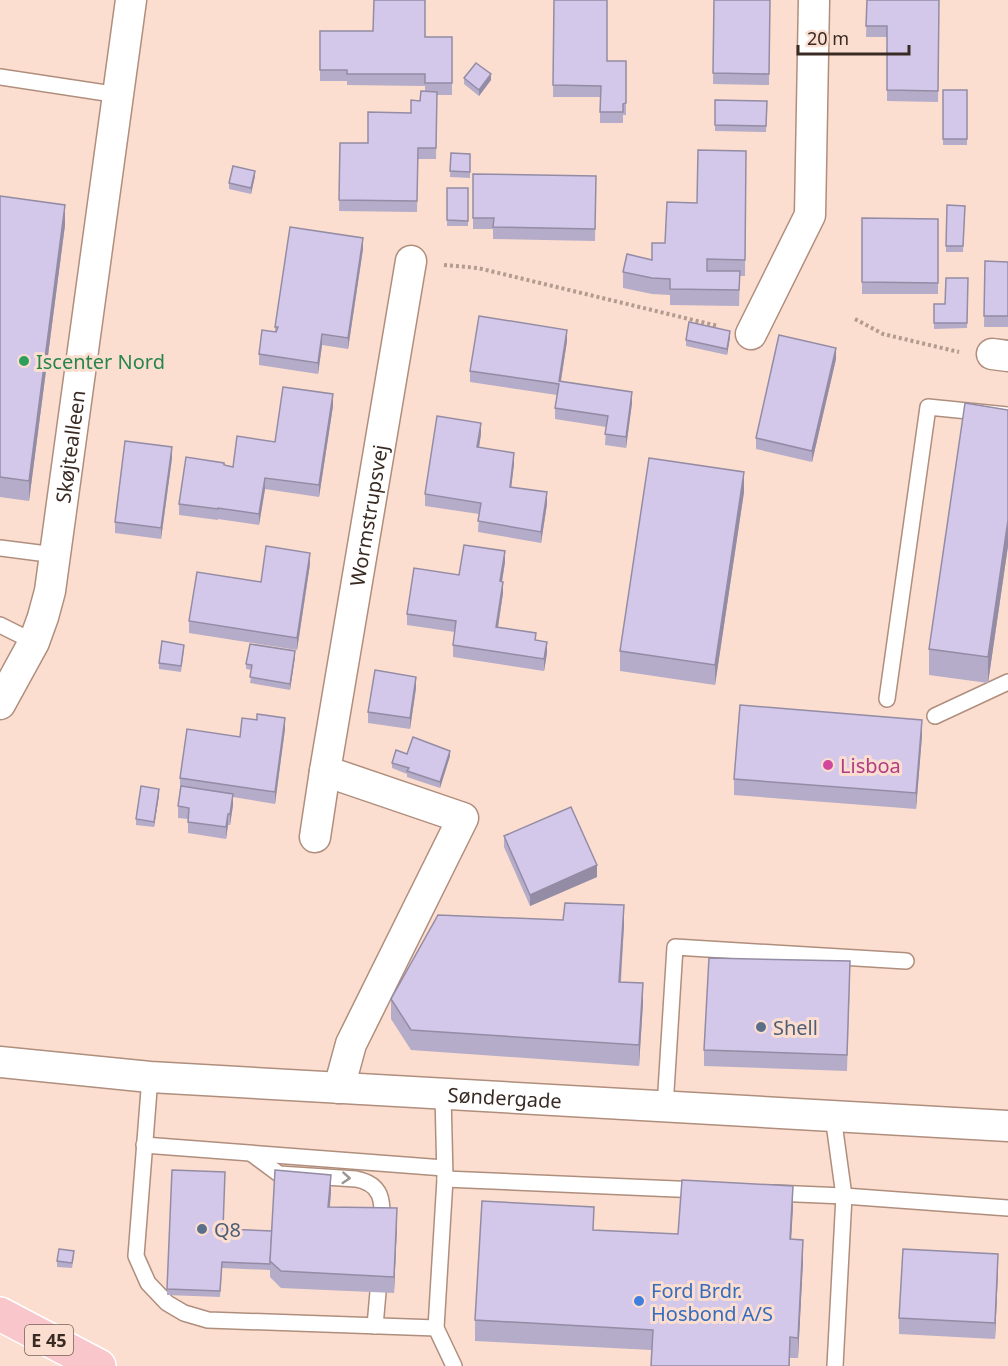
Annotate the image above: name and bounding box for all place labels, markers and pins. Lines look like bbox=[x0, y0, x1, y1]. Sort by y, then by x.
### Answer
place label: Iscenter Nord bbox=[36, 348, 165, 375]
marker: Iscenter Nord bbox=[17, 354, 31, 368]
place label: Lisboa bbox=[840, 752, 901, 779]
marker: Lisboa bbox=[821, 758, 835, 772]
place label: Shell bbox=[773, 1014, 818, 1041]
marker: Shell bbox=[754, 1020, 768, 1034]
place label: Q8 bbox=[214, 1216, 241, 1243]
marker: Q8 bbox=[195, 1222, 209, 1236]
place label: Ford Brdr. Hosbond A/S bbox=[651, 1277, 773, 1327]
marker: Ford Brdr. Hosbond A/S bbox=[632, 1294, 646, 1308]

